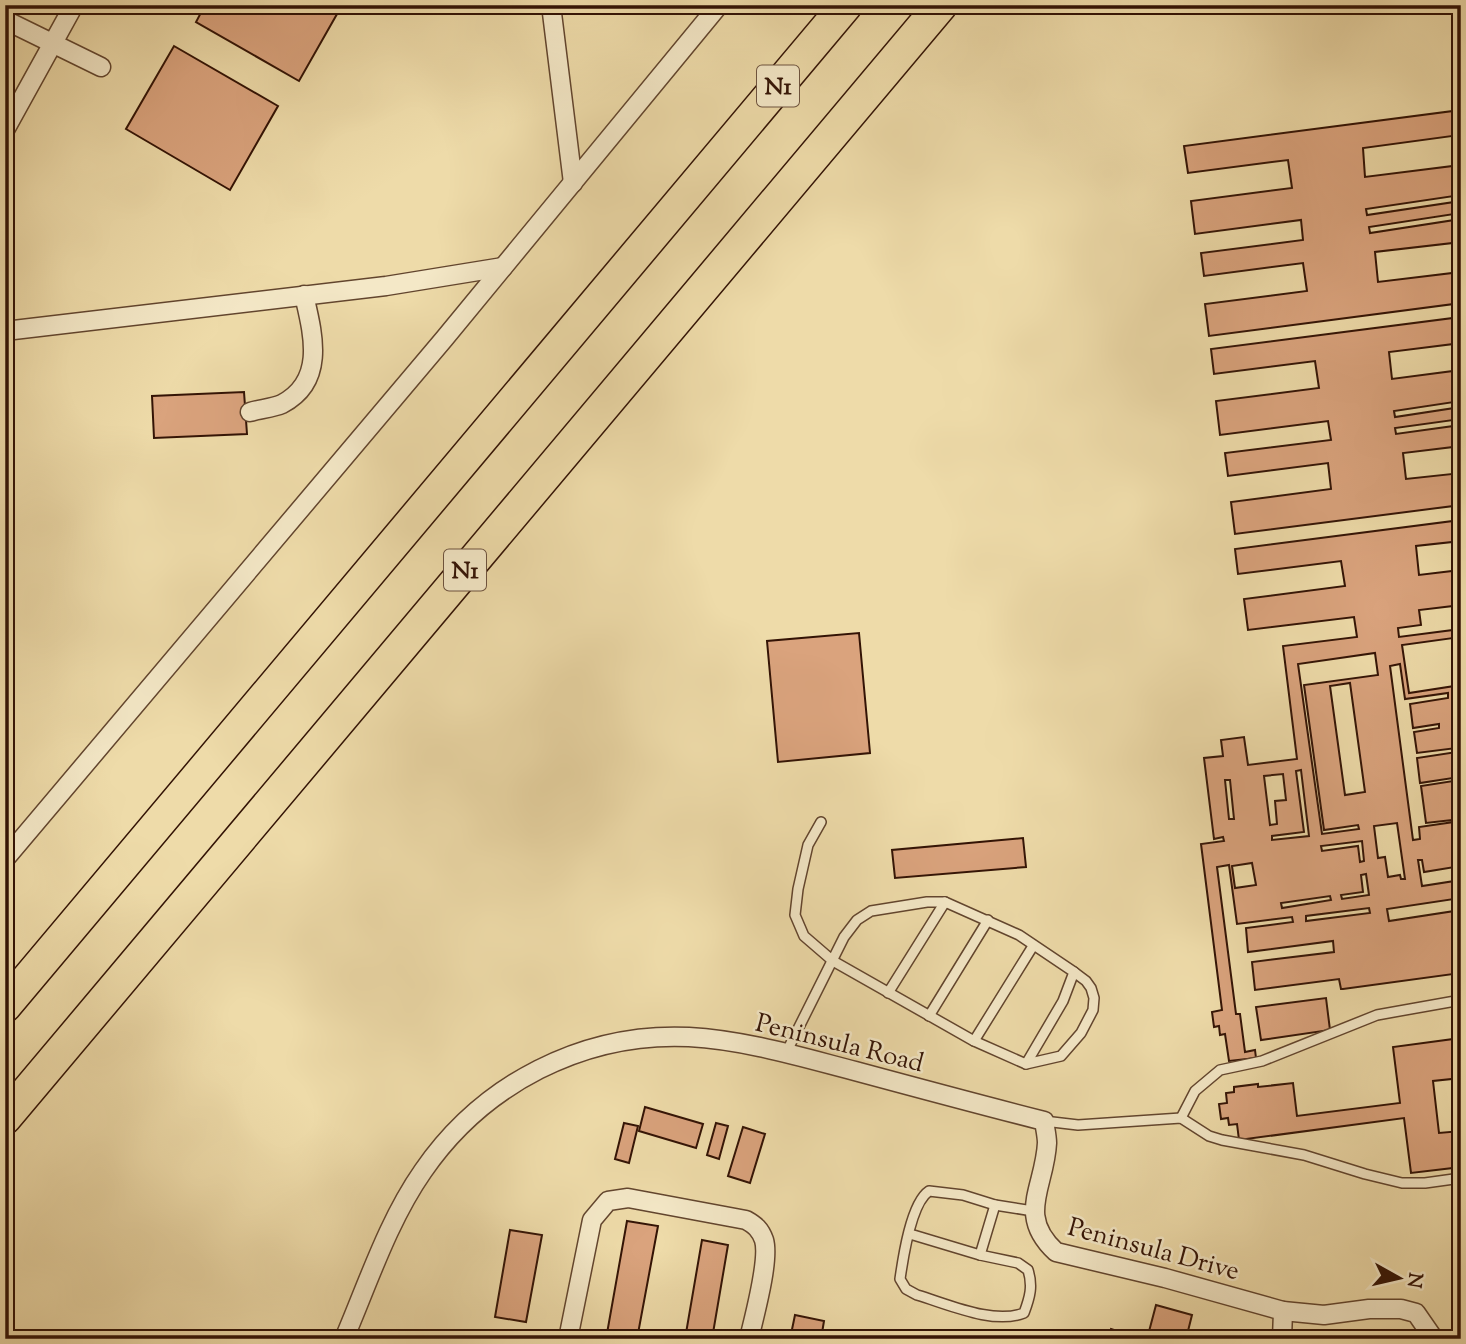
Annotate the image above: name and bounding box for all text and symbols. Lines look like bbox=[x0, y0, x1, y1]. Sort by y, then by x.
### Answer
road number: N1 bbox=[757, 66, 799, 106]
road number: N1 bbox=[444, 550, 486, 590]
street label: Peninsula Road bbox=[751, 1006, 928, 1083]
street label: Peninsula Drive bbox=[1063, 1210, 1243, 1291]
north arrow bbox=[1364, 1242, 1434, 1312]
text: N bbox=[1399, 1271, 1428, 1289]

